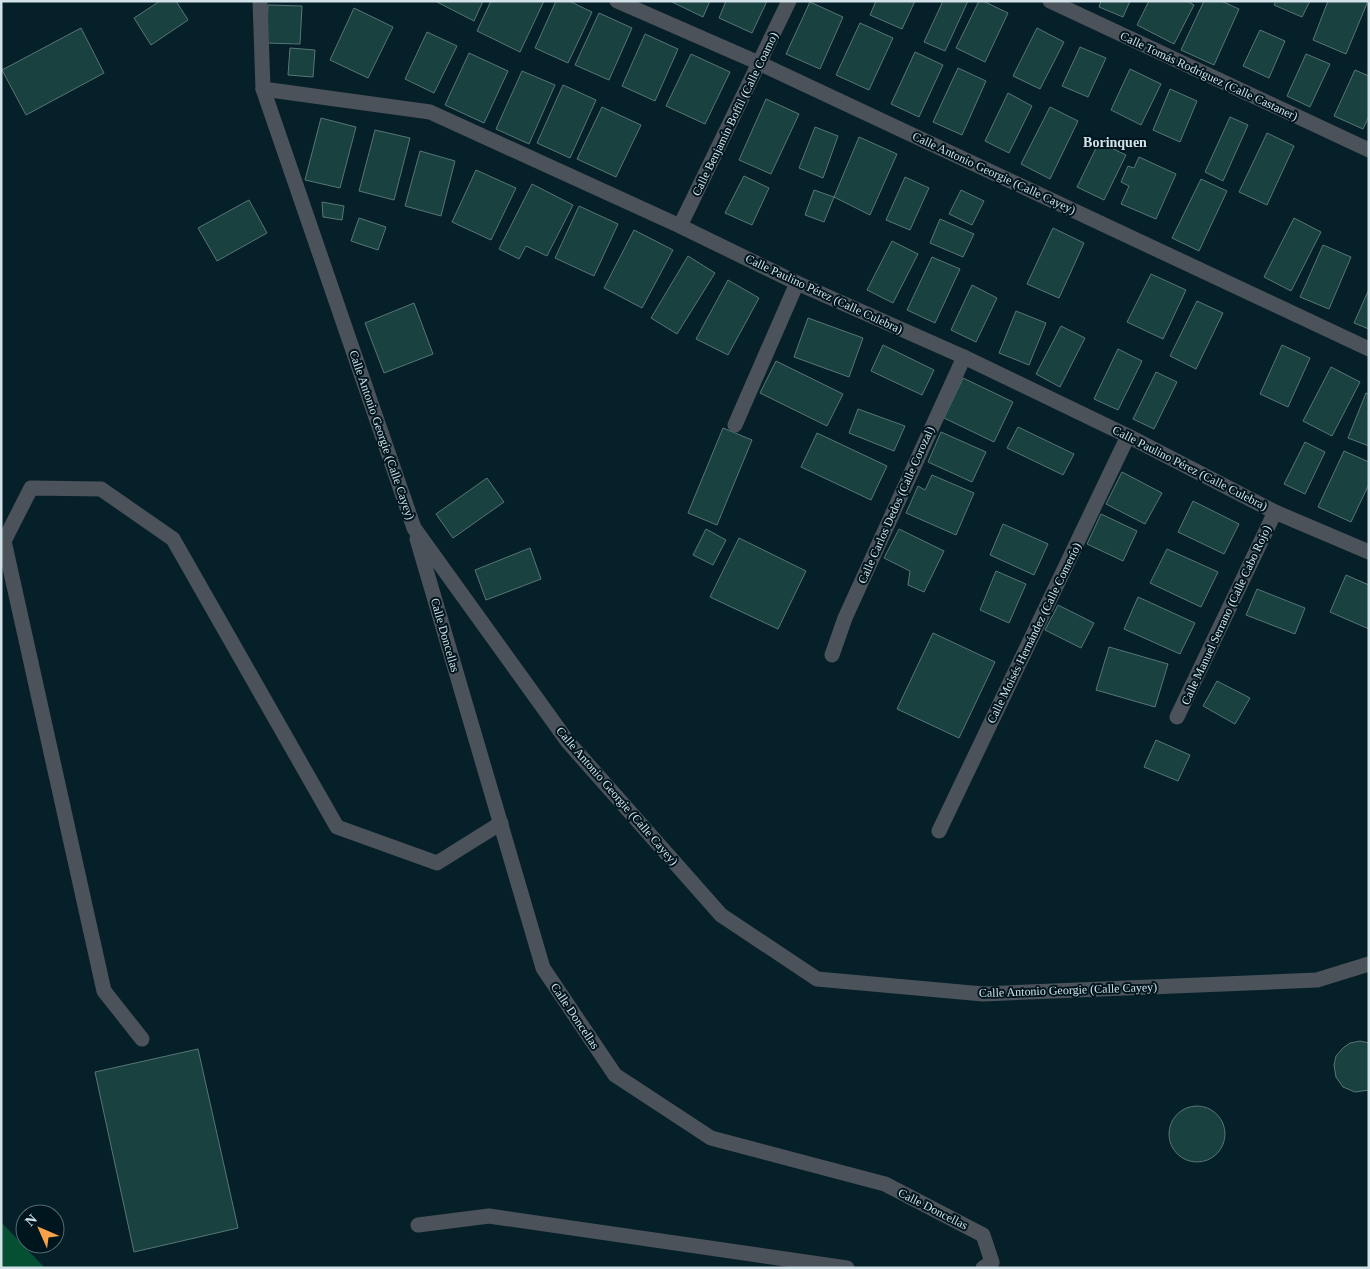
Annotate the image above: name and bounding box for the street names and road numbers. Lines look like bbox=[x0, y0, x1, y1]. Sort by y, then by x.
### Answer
street label: Calle Tomás Rodríguez (Calle Castaner) bbox=[1118, 29, 1300, 123]
street label: Calle Benjamín Boffil (Calle Coamo) bbox=[689, 30, 781, 198]
street label: Calle Antonio Georgie (Calle Cayey) bbox=[910, 129, 1078, 217]
street label: Calle Paulino Pérez (Calle Culebra) bbox=[743, 251, 905, 337]
street label: Calle Antonio Georgie (Calle Cayey) bbox=[346, 348, 418, 522]
street label: Calle Paulino Pérez (Calle Culebra) bbox=[1110, 423, 1270, 513]
street label: Calle Carlos Dedos (Calle Corozal) bbox=[855, 424, 937, 586]
street label: Calle Manuel Serrano (Calle Cabo Rojo) bbox=[1178, 523, 1274, 707]
street label: Calle Moisés Hernández (Calle Comerío) bbox=[984, 540, 1084, 726]
street label: Calle Doncellas bbox=[428, 596, 462, 674]
street label: Calle Antonio Georgie (Calle Cayey) bbox=[553, 724, 681, 868]
street label: Calle Doncellas bbox=[548, 980, 602, 1052]
street label: Calle Antonio Georgie (Calle Cayey) bbox=[979, 980, 1157, 1000]
street label: Calle Doncellas bbox=[896, 1185, 970, 1233]

